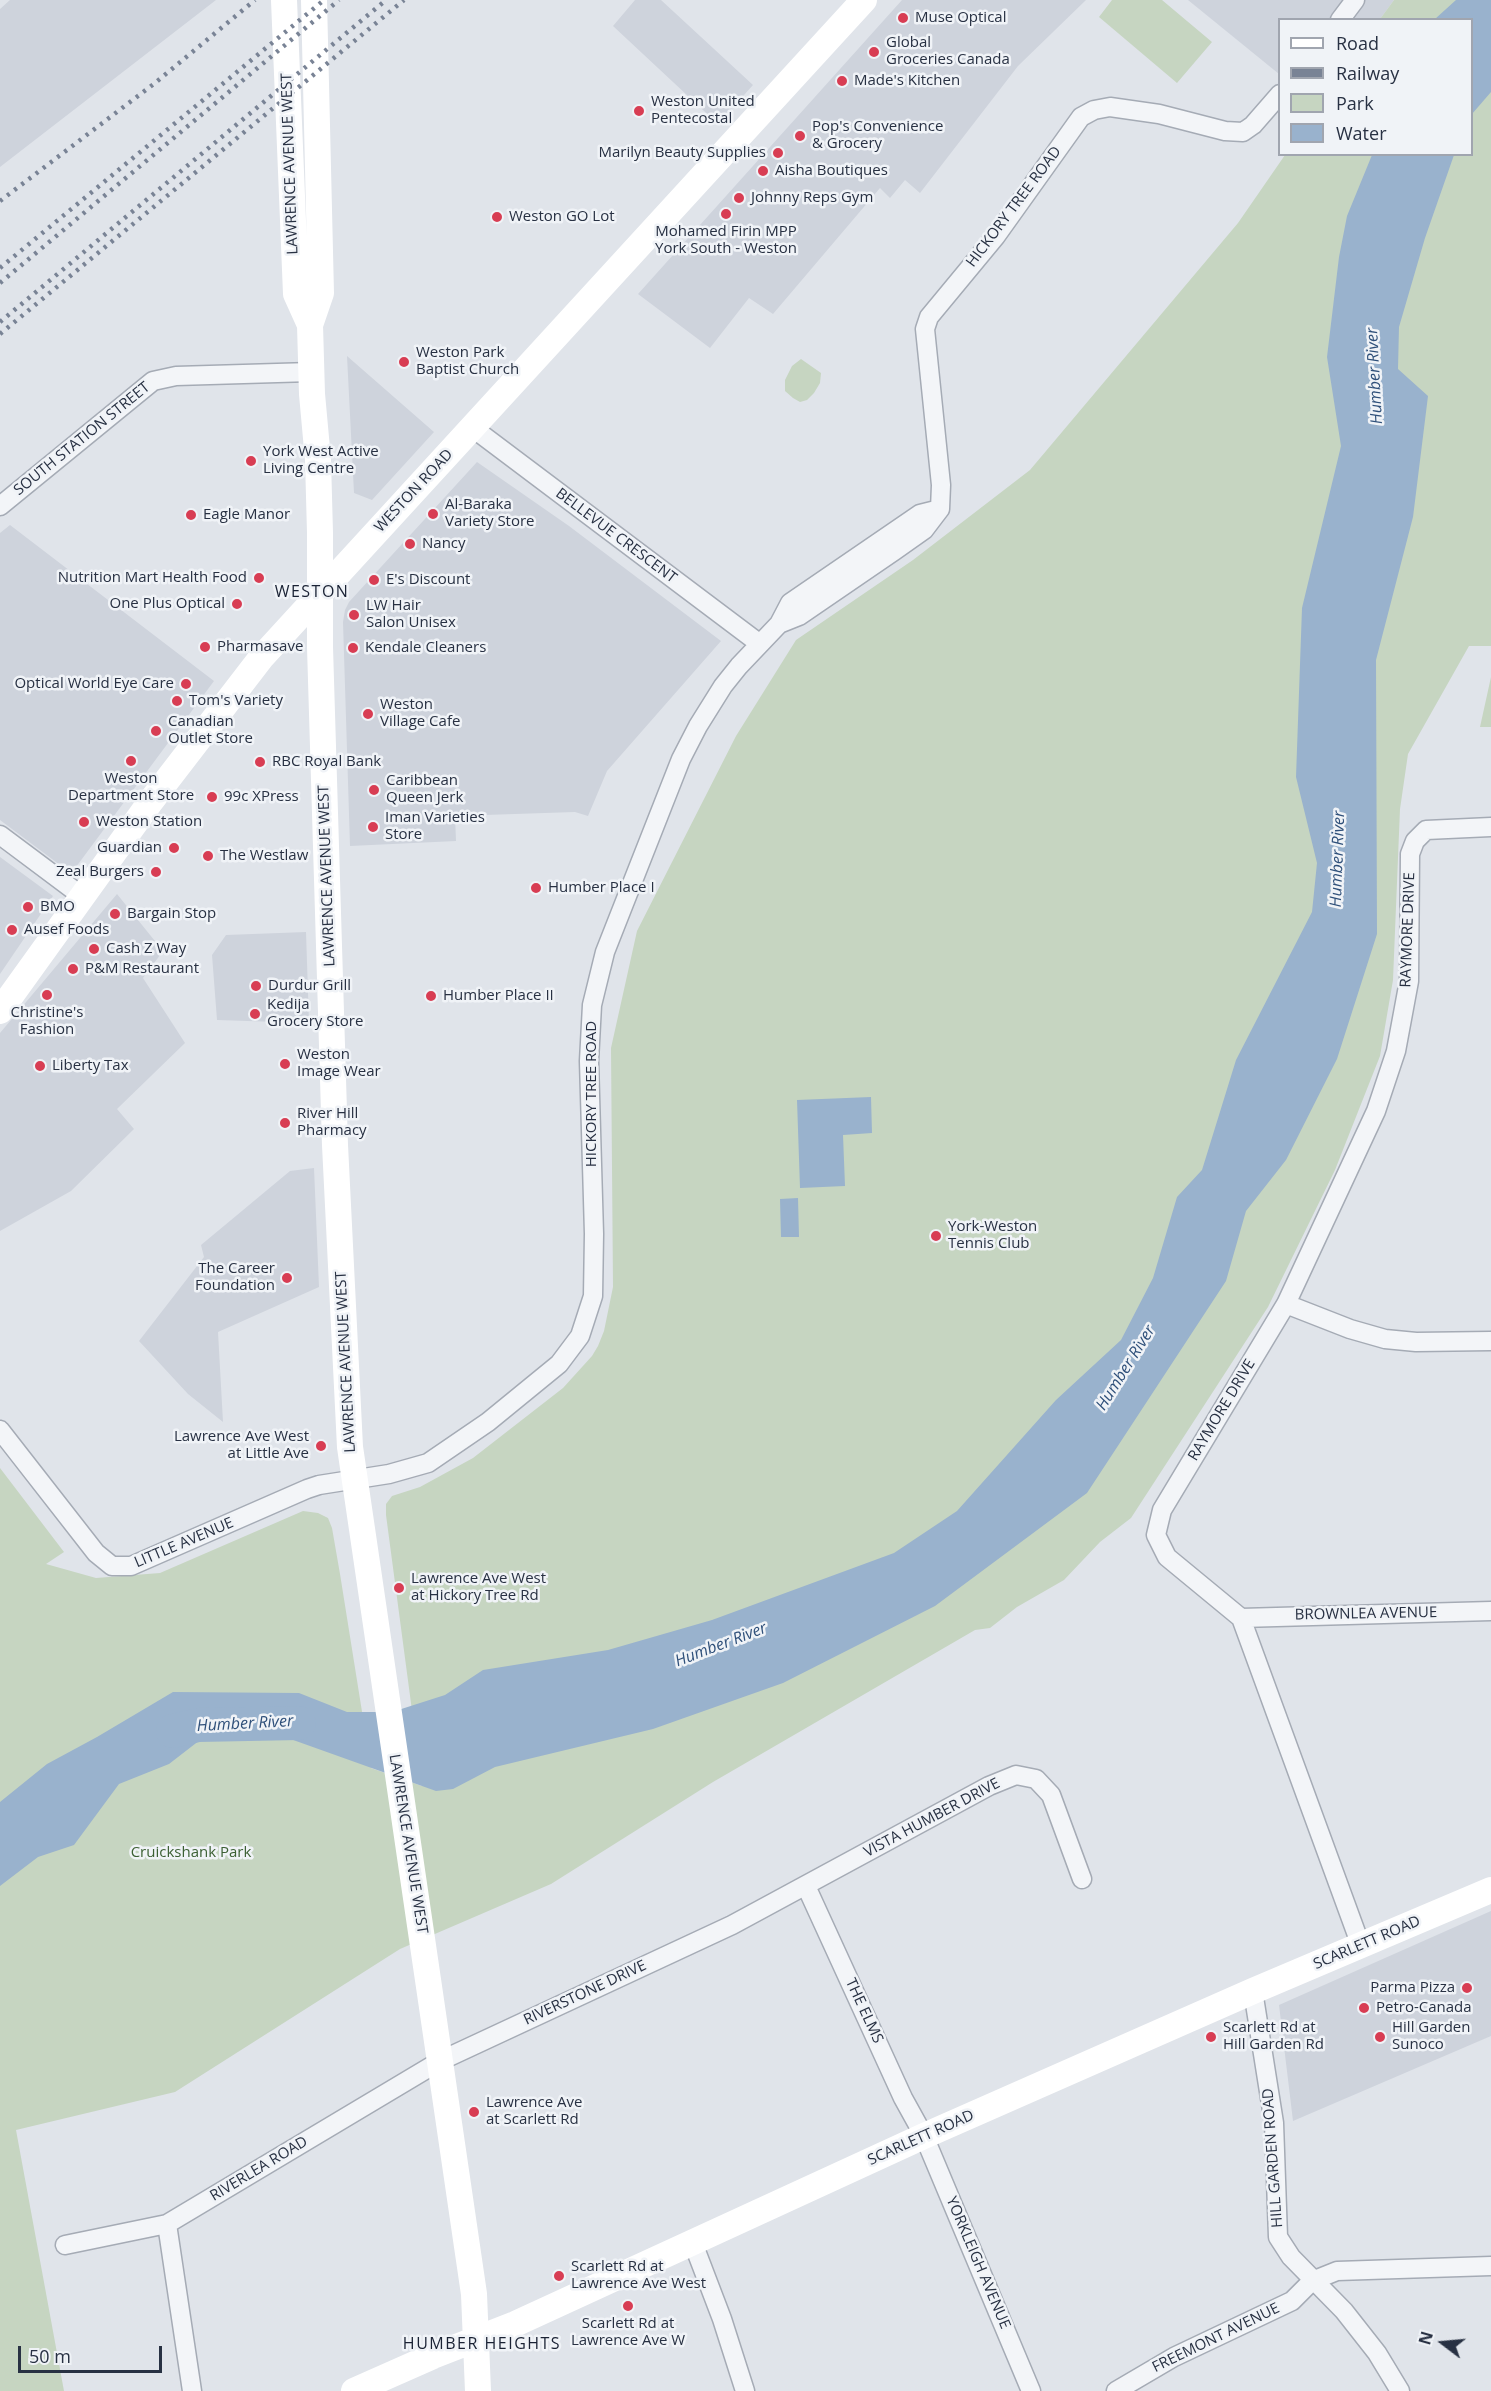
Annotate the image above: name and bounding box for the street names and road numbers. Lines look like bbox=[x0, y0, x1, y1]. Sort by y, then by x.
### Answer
street label: LAWRENCE AVENUE WEST bbox=[278, 73, 302, 255]
street label: HICKORY TREE ROAD bbox=[963, 143, 1065, 271]
street label: SOUTH STATION STREET bbox=[10, 379, 154, 499]
street label: WESTON ROAD bbox=[371, 446, 457, 536]
street label: BELLEVUE CRESCENT bbox=[552, 485, 680, 587]
street label: LAWRENCE AVENUE WEST bbox=[315, 785, 339, 967]
street label: RAYMORE DRIVE bbox=[1397, 872, 1419, 988]
street label: HICKORY TREE ROAD bbox=[583, 1021, 601, 1167]
street label: LAWRENCE AVENUE WEST bbox=[332, 1271, 360, 1453]
street label: RAYMORE DRIVE bbox=[1185, 1356, 1259, 1464]
street label: LITTLE AVENUE bbox=[132, 1514, 236, 1572]
street label: BROWNLEA AVENUE bbox=[1295, 1604, 1437, 1624]
street label: LAWRENCE AVENUE WEST bbox=[385, 1753, 431, 1935]
street label: VISTA HUMBER DRIVE bbox=[861, 1775, 1003, 1861]
street label: SCARLETT ROAD bbox=[1311, 1912, 1423, 1974]
street label: RIVERSTONE DRIVE bbox=[521, 1957, 649, 2029]
street label: THE ELMS bbox=[841, 1976, 887, 2046]
street label: HILL GARDEN ROAD bbox=[1259, 2087, 1287, 2229]
street label: SCARLETT ROAD bbox=[865, 2107, 977, 2169]
street label: RIVERLEA ROAD bbox=[207, 2133, 311, 2205]
street label: YORKLEIGH AVENUE bbox=[942, 2194, 1014, 2332]
street label: FREEMONT AVENUE bbox=[1149, 2299, 1283, 2377]

